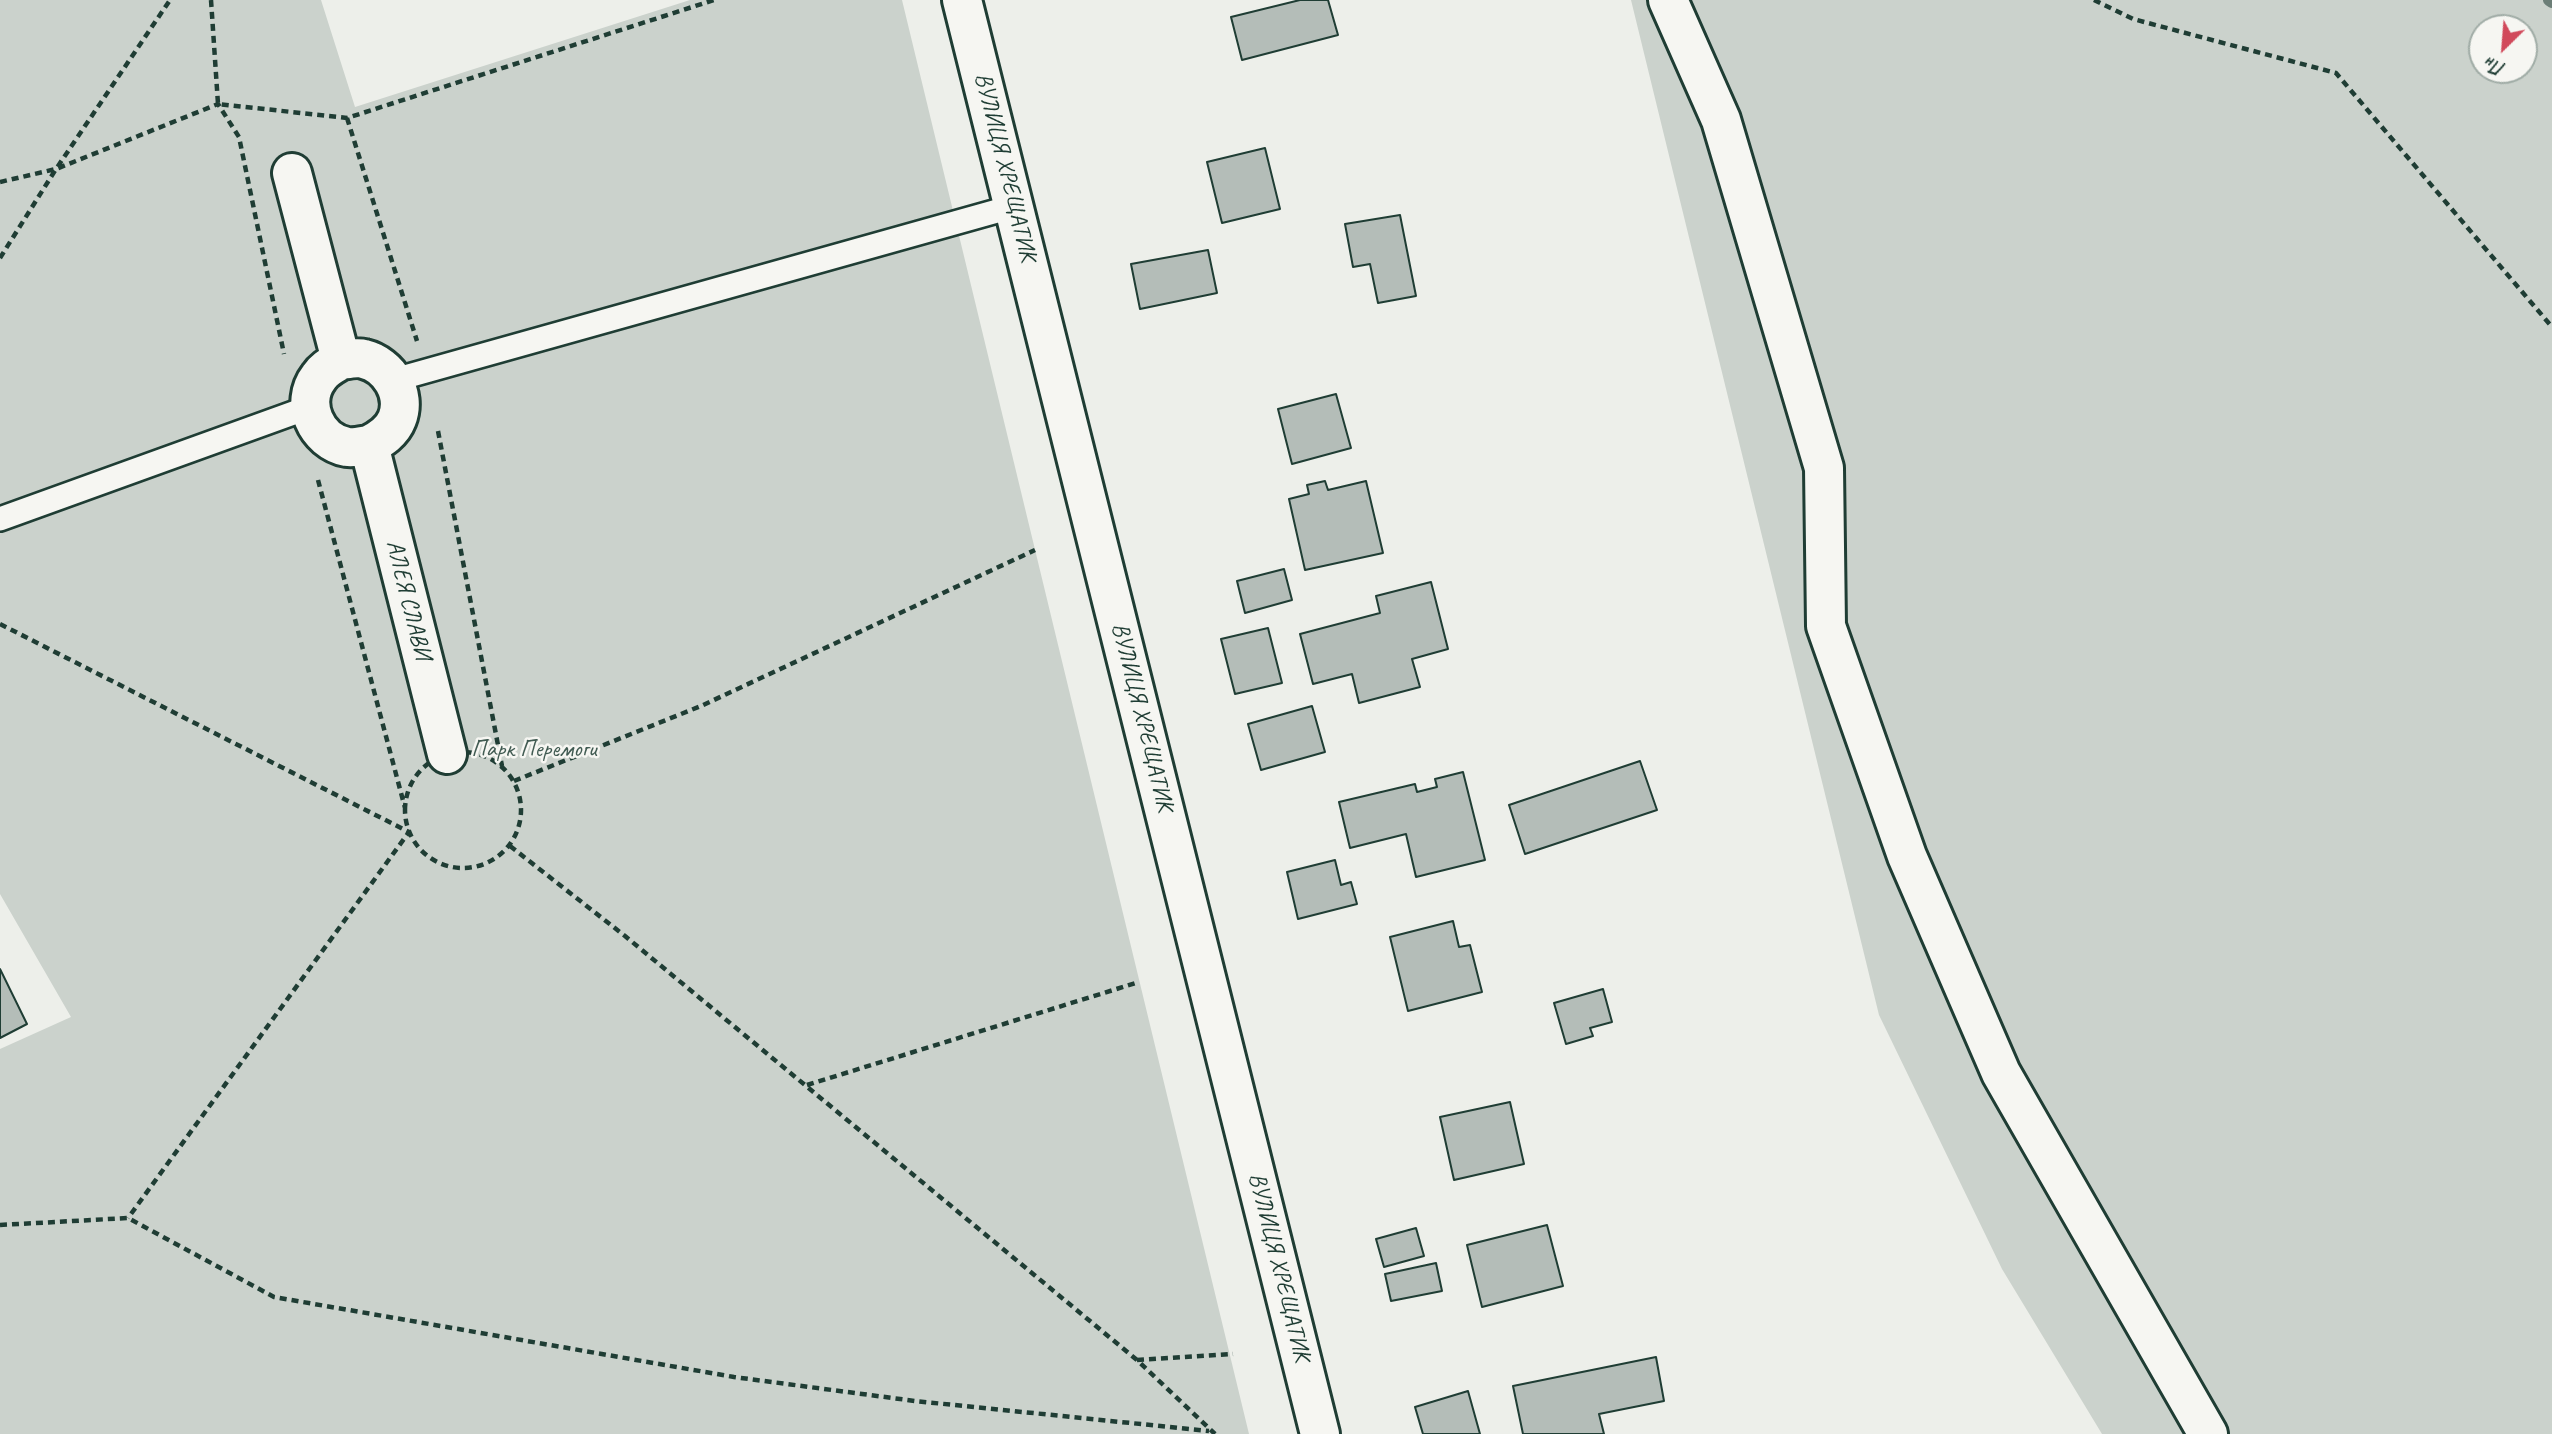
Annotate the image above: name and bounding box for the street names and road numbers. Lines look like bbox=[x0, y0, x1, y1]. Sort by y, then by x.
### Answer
street label: ВУЛИЦЯ ХРЕЩАТИК bbox=[968, 70, 1042, 264]
street label: АЛЕЯ СЛАВИ bbox=[379, 537, 437, 663]
street label: ВУЛИЦЯ ХРЕЩАТИК bbox=[1105, 620, 1179, 814]
street label: ВУЛИЦЯ ХРЕЩАТИК bbox=[1242, 1170, 1316, 1364]

